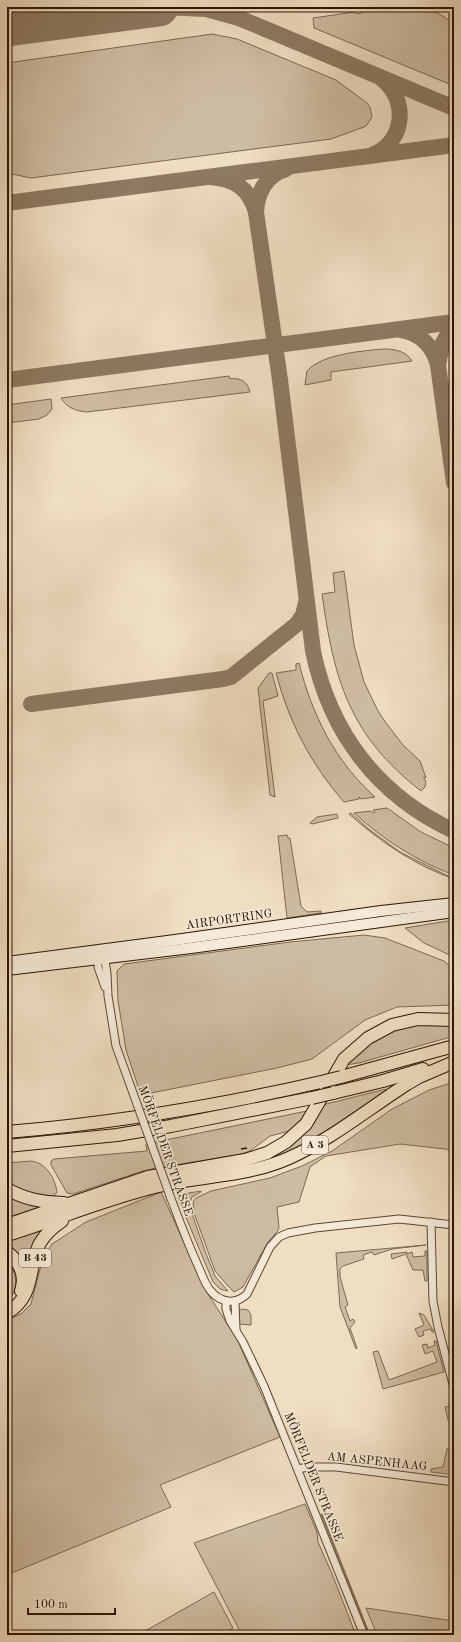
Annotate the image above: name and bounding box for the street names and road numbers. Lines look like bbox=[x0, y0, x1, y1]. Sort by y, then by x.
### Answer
street label: AIRPORTRING bbox=[185, 908, 273, 932]
street label: MÖRFELDER STRASSE bbox=[136, 1083, 198, 1218]
road number: A 3 bbox=[302, 1136, 328, 1154]
road number: B 43 bbox=[19, 1249, 51, 1267]
street label: MÖRFELDER STRASSE bbox=[282, 1409, 348, 1543]
street label: AM ASPENHAAG bbox=[326, 1451, 428, 1473]

